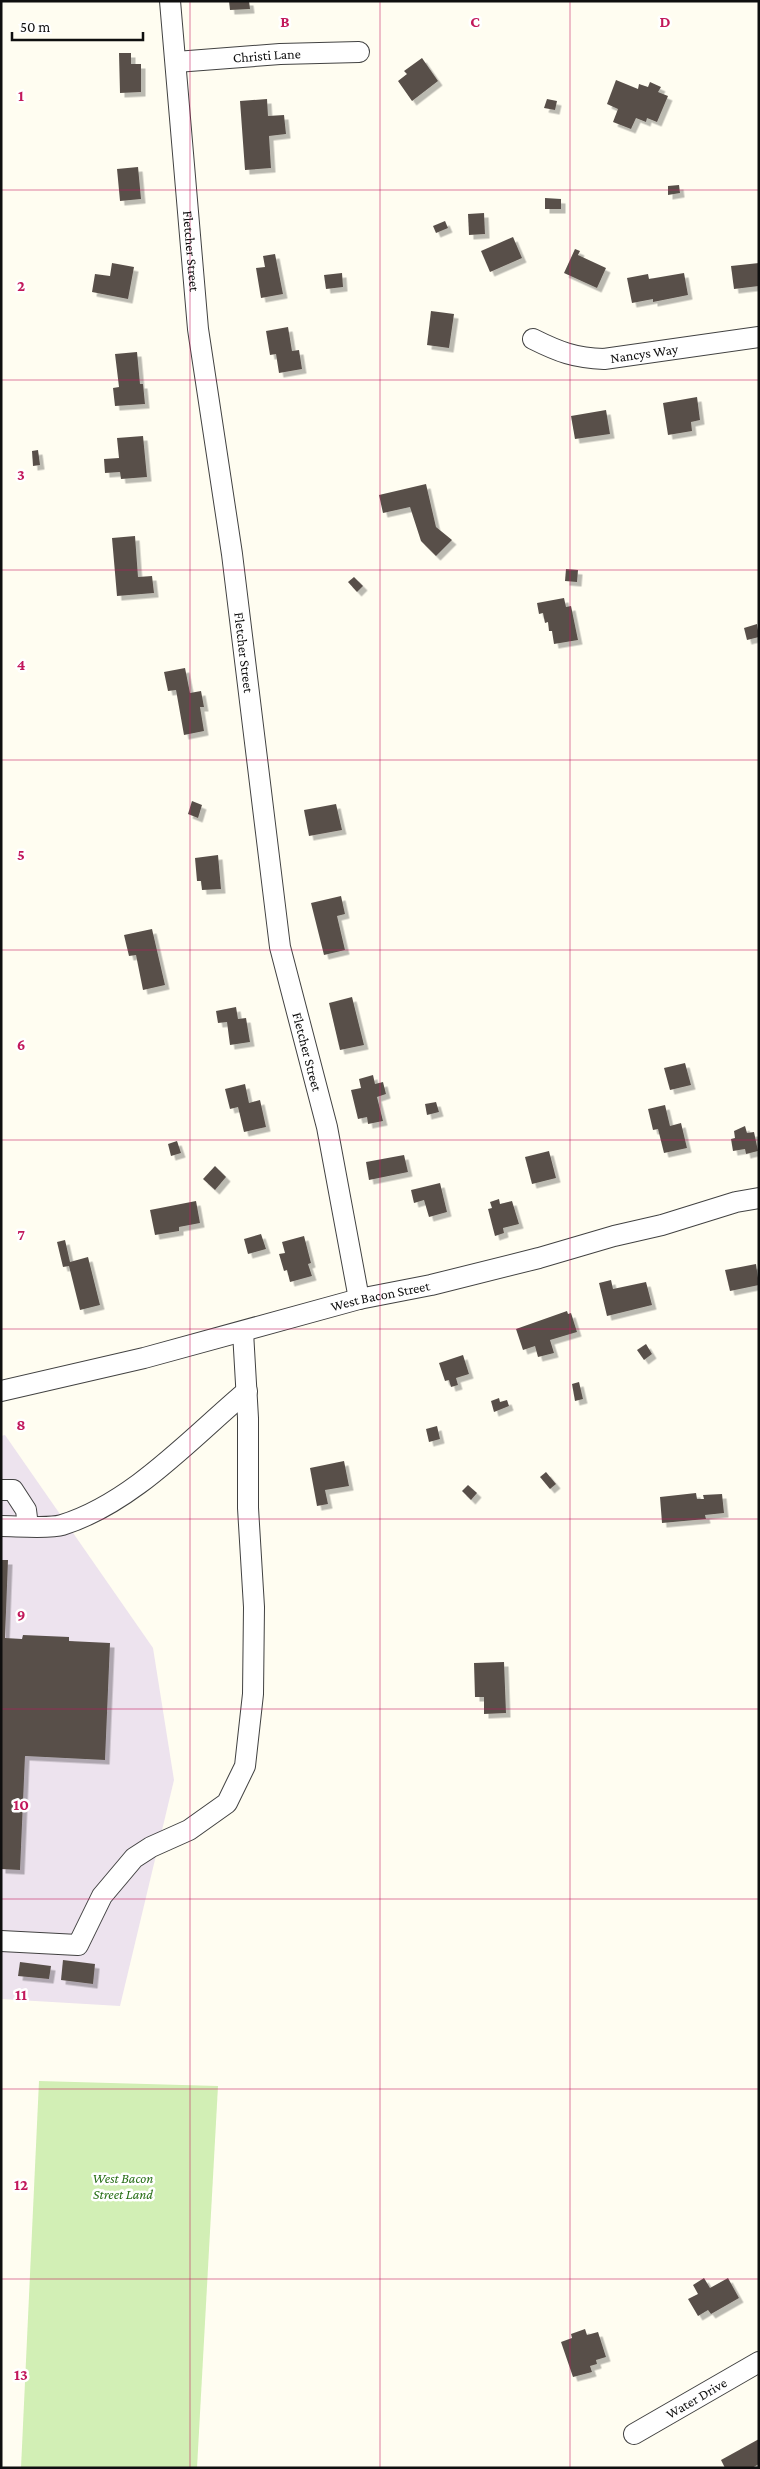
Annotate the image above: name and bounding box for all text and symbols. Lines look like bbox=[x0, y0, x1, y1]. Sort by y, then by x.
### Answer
scale bar bbox=[12, 10, 144, 42]
text: B bbox=[280, 13, 290, 30]
text: C bbox=[470, 13, 480, 30]
text: D bbox=[659, 13, 671, 30]
text: 50 m bbox=[20, 19, 50, 35]
street label: Christi Lane bbox=[232, 45, 301, 66]
text: 1 bbox=[18, 87, 24, 104]
street label: Fletcher Street bbox=[180, 210, 203, 293]
text: 2 bbox=[17, 277, 25, 294]
street label: Nancys Way bbox=[609, 340, 680, 366]
text: 3 bbox=[17, 466, 25, 483]
street label: Fletcher Street bbox=[231, 611, 257, 694]
text: 4 bbox=[17, 656, 26, 673]
text: 5 bbox=[17, 846, 25, 863]
street label: Fletcher Street bbox=[289, 1011, 325, 1093]
text: 6 bbox=[17, 1036, 25, 1053]
text: 7 bbox=[17, 1226, 25, 1243]
street label: West Bacon Street bbox=[329, 1277, 431, 1314]
text: 8 bbox=[16, 1416, 26, 1433]
text: 9 bbox=[17, 1606, 25, 1623]
text: 10 bbox=[13, 1796, 29, 1813]
text: 11 bbox=[15, 1986, 27, 2003]
park label: West Bacon Street Land bbox=[93, 2170, 153, 2202]
text: 12 bbox=[14, 2176, 28, 2193]
text: 13 bbox=[14, 2366, 28, 2383]
street label: Water Drive bbox=[663, 2374, 730, 2422]

